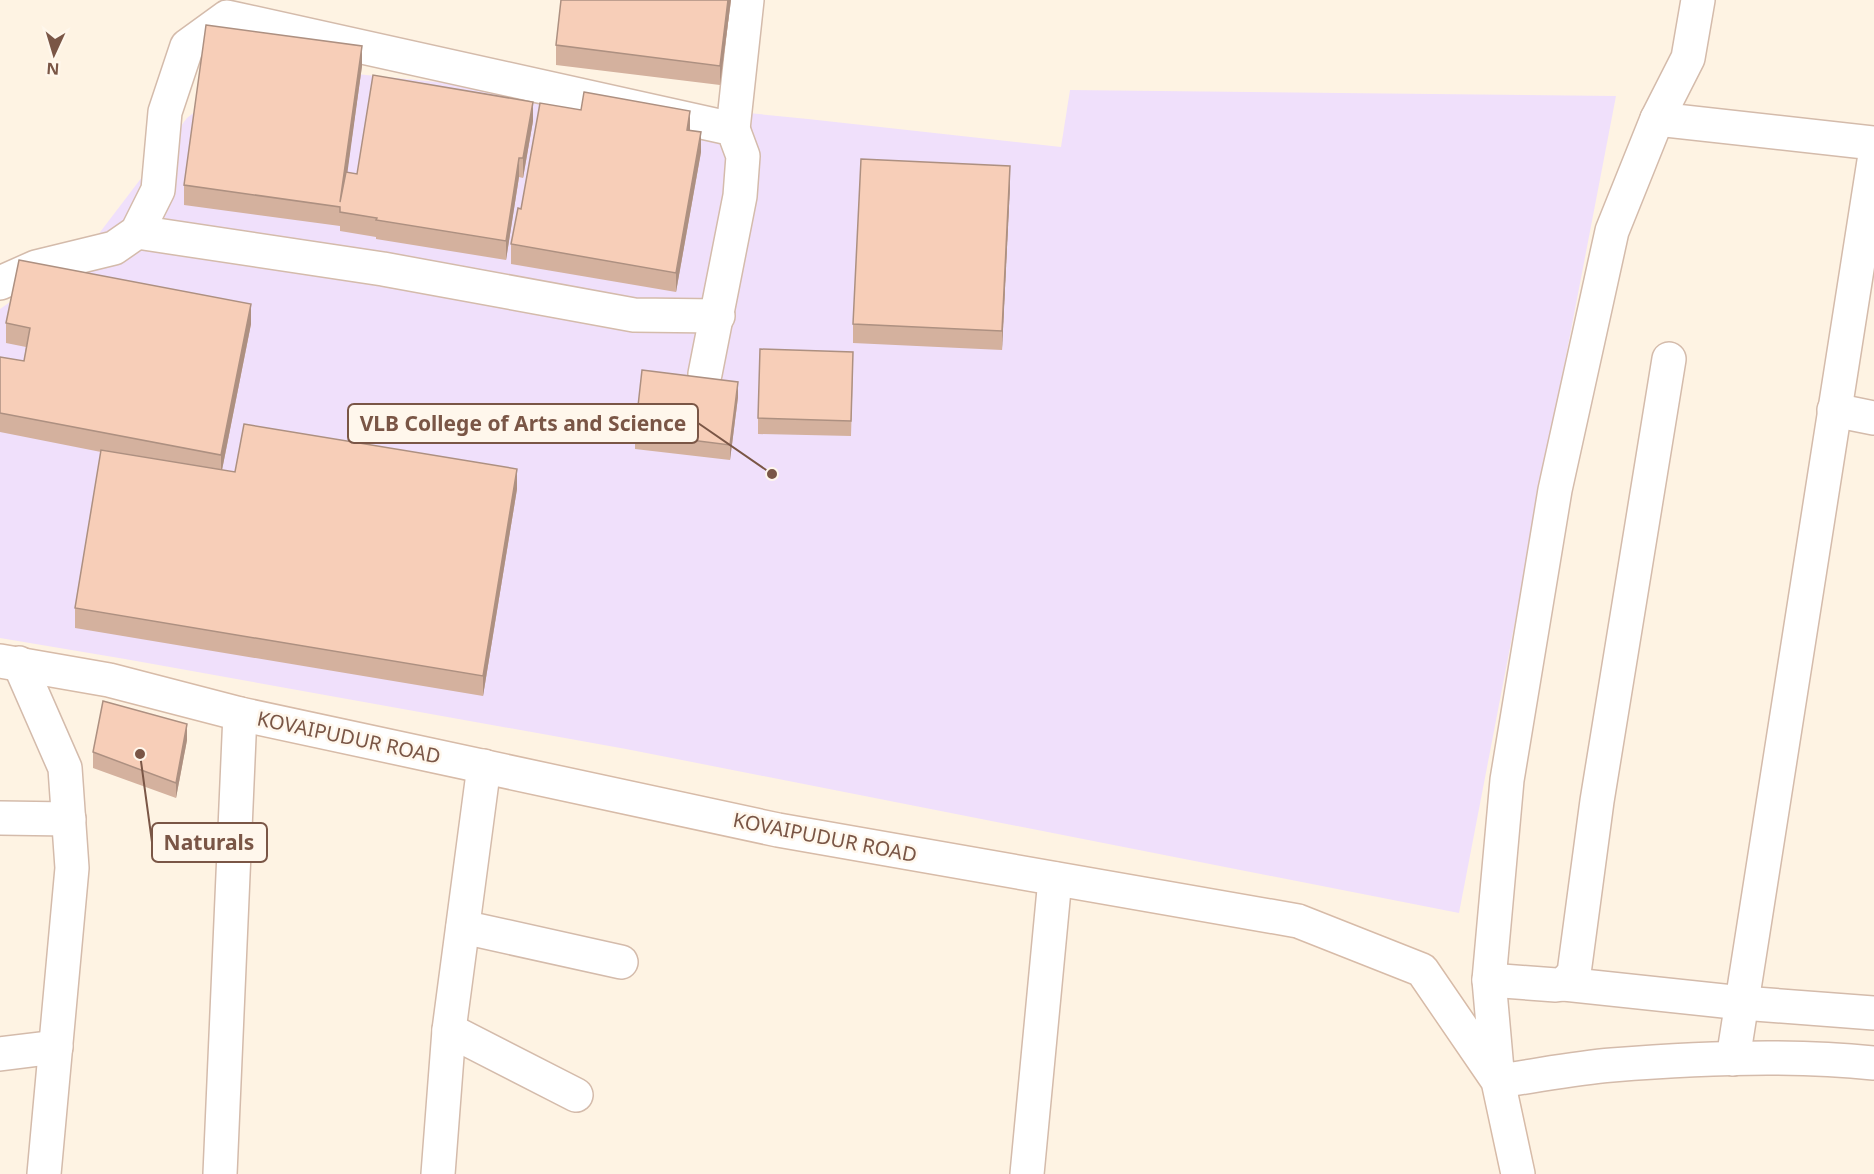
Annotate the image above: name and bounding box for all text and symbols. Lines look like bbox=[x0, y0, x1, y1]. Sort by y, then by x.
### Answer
north arrow bbox=[24, 24, 84, 84]
text: N bbox=[46, 58, 60, 80]
callout: VLB College of Arts and Science bbox=[348, 404, 698, 443]
text: VLB College of Arts and Science bbox=[360, 409, 686, 437]
street label: KOVAIPUDUR ROAD bbox=[255, 704, 443, 770]
street label: KOVAIPUDUR ROAD bbox=[731, 806, 919, 868]
callout: Naturals bbox=[152, 823, 267, 862]
text: Naturals bbox=[164, 828, 254, 856]

